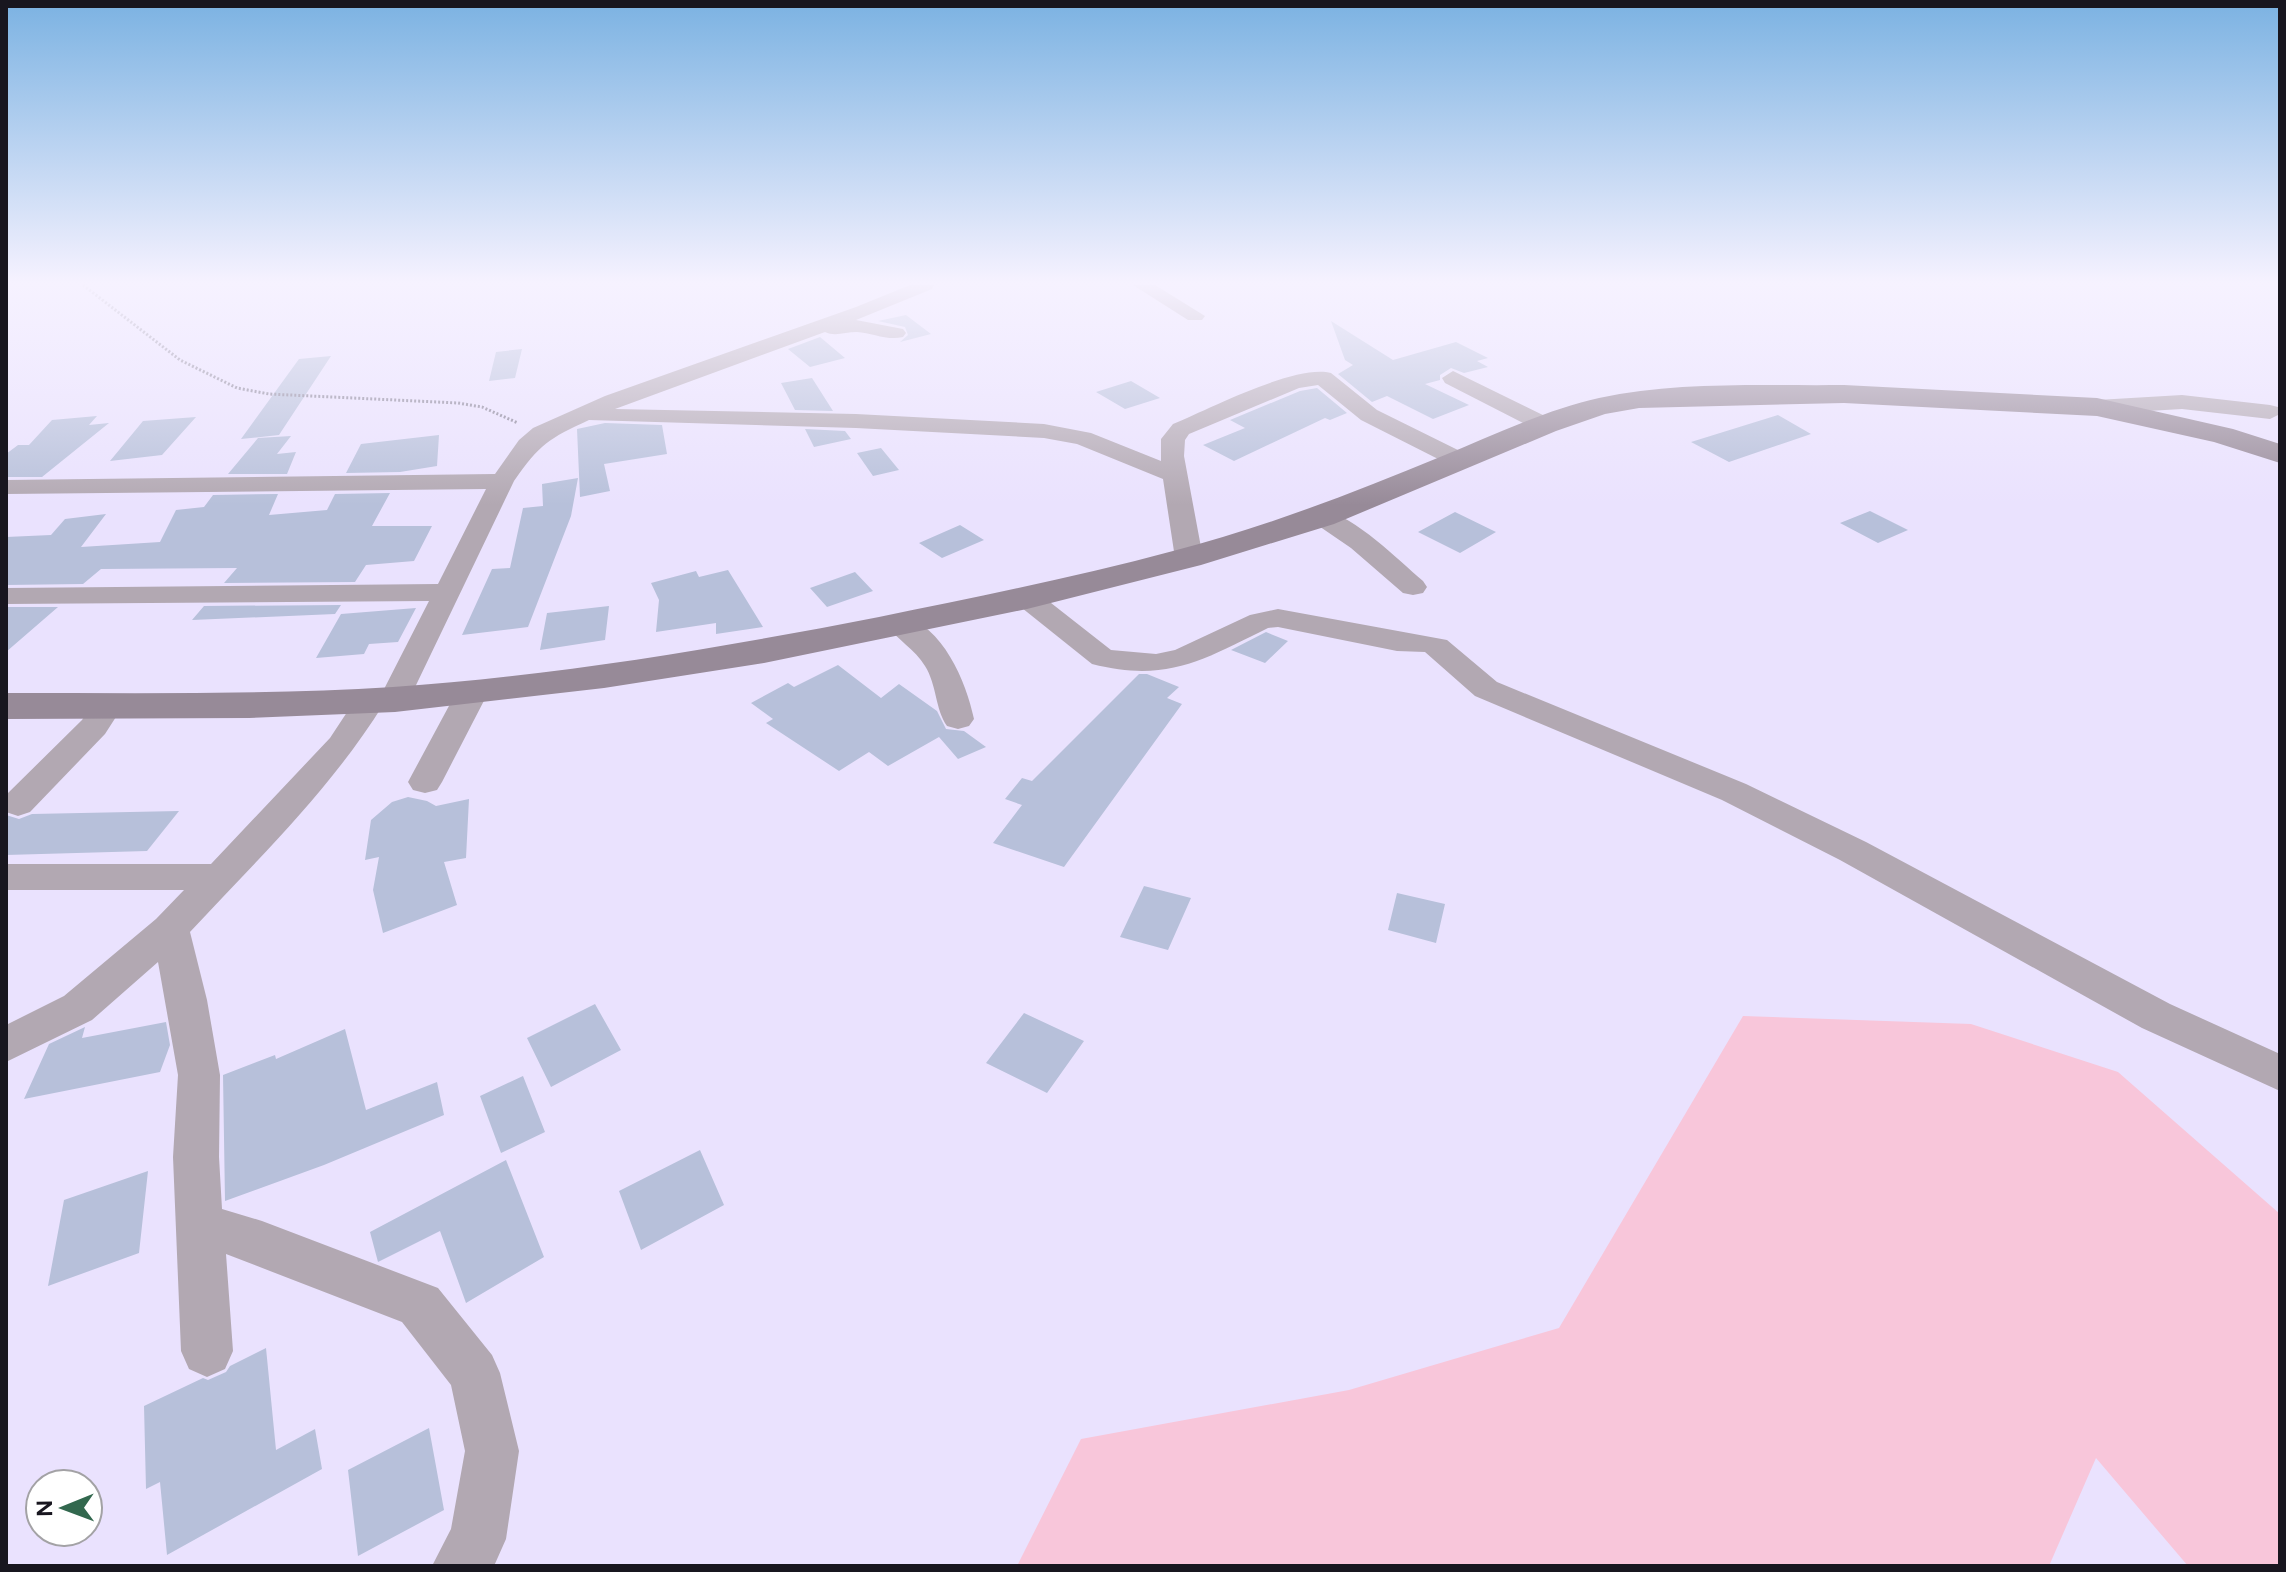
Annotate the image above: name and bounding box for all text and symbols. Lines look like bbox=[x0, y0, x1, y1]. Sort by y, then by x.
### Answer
north arrow bbox=[24, 1468, 104, 1548]
text: N bbox=[31, 1500, 58, 1517]

